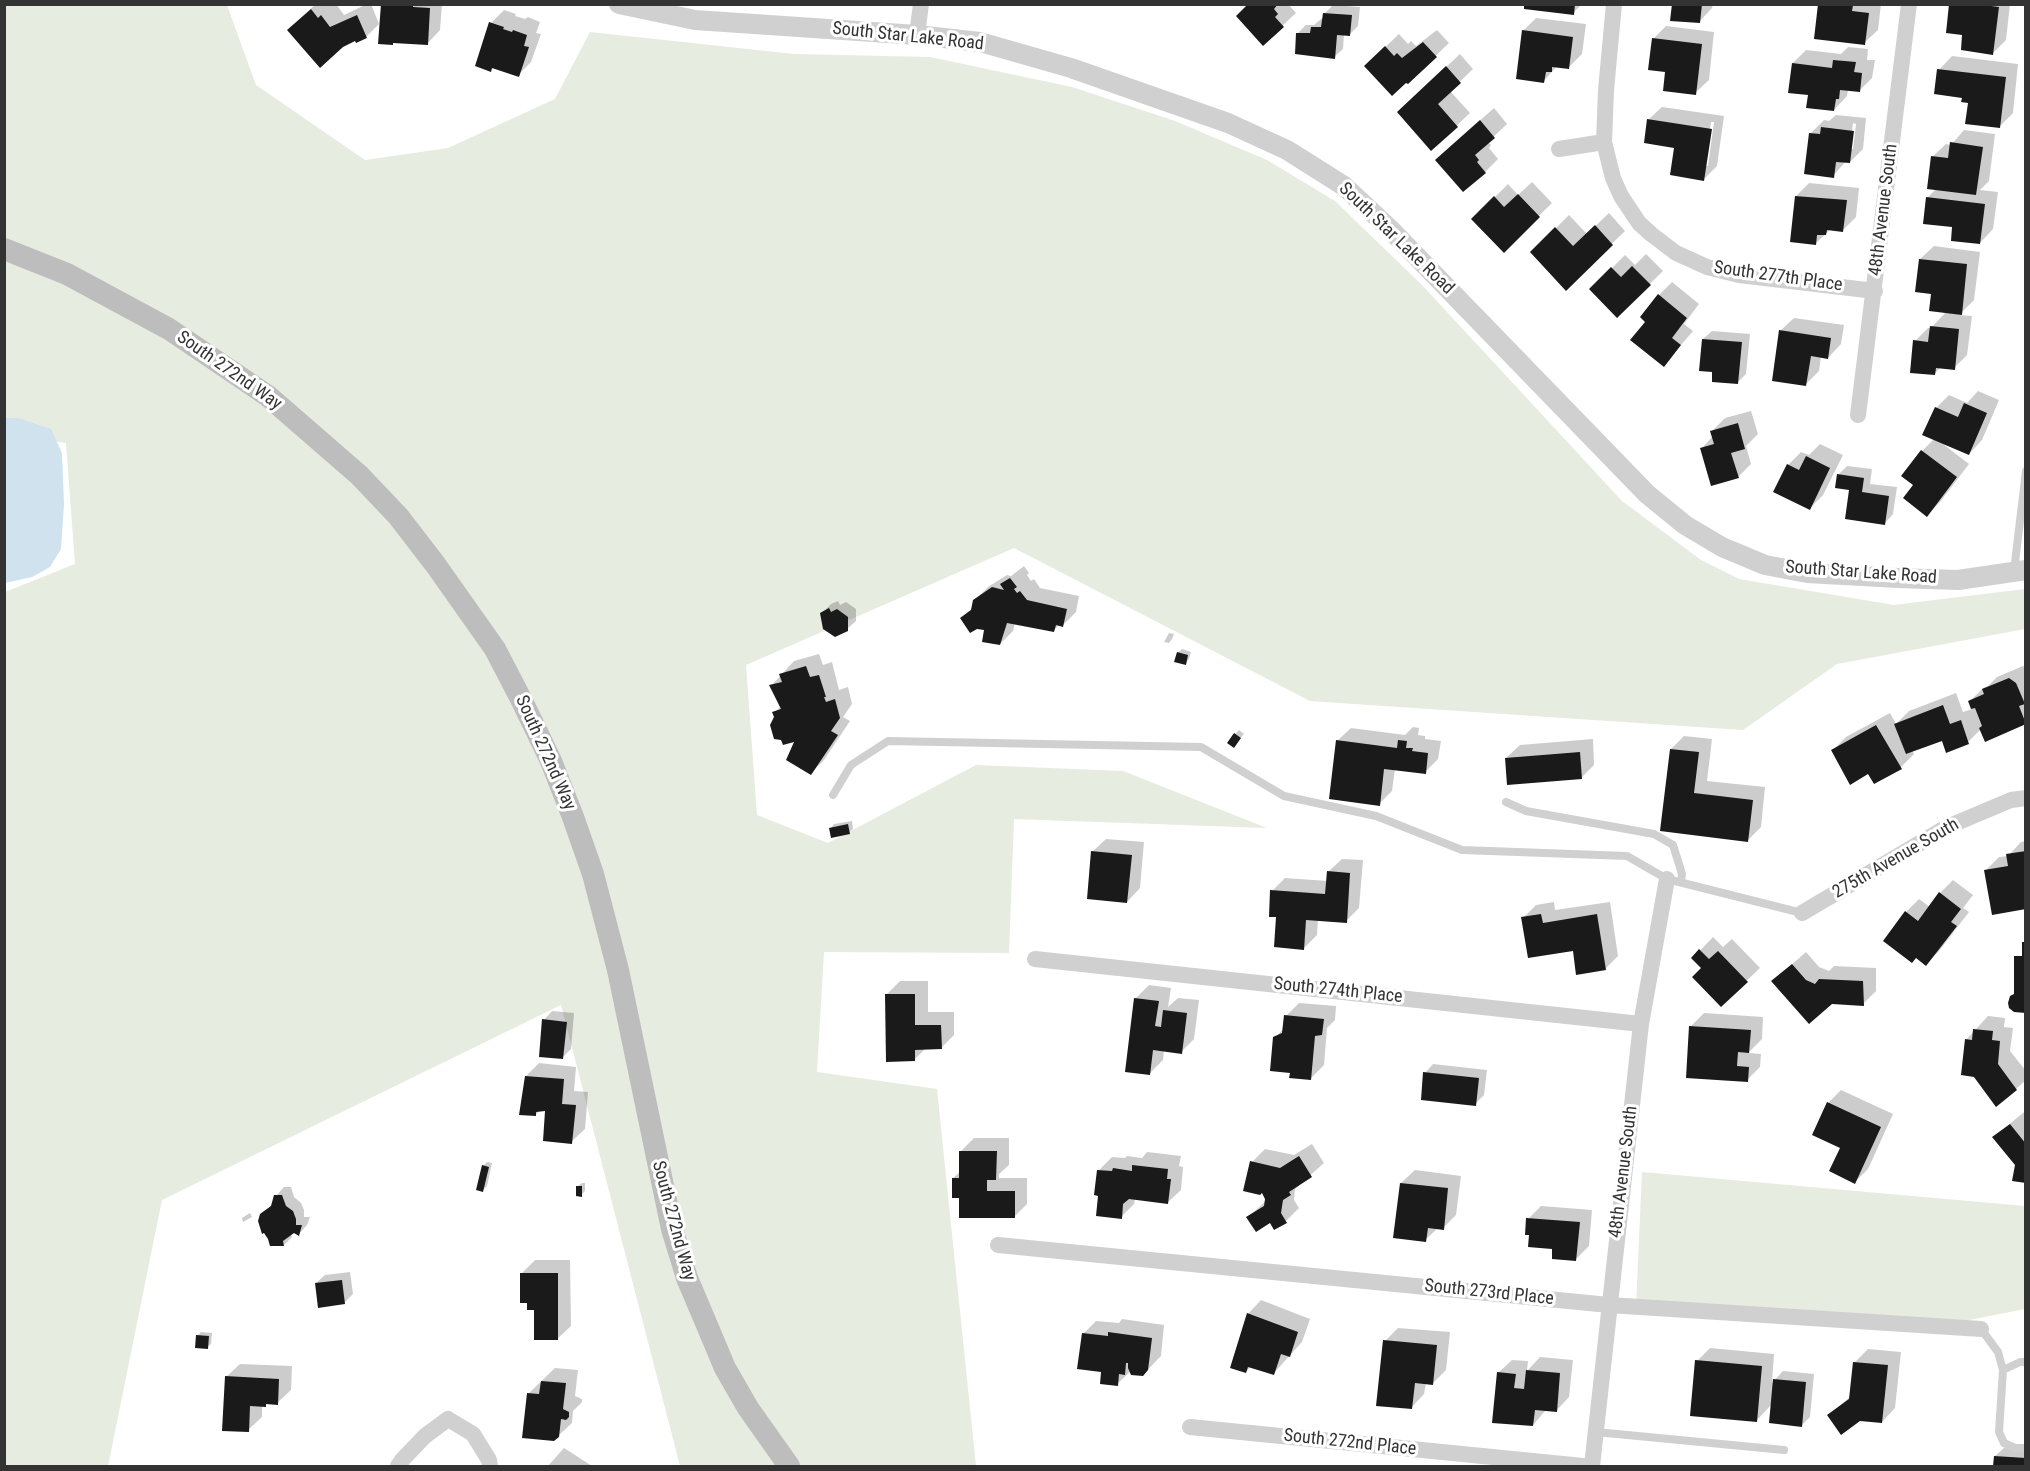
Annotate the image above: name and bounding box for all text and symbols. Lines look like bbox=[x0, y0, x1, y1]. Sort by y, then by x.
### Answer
street label: South Star Lake Road bbox=[831, 18, 985, 56]
street label: 48th Avenue South bbox=[1865, 143, 1903, 277]
street label: South Star Lake Road bbox=[1334, 178, 1458, 300]
street label: South 277th Place bbox=[1712, 257, 1844, 297]
street label: South 272nd Way bbox=[172, 327, 286, 415]
street label: South Star Lake Road bbox=[1784, 557, 1938, 589]
street label: South 272nd Way bbox=[510, 692, 580, 814]
street label: 275th Avenue South bbox=[1829, 814, 1963, 904]
street label: South 274th Place bbox=[1272, 973, 1404, 1009]
street label: 48th Avenue South bbox=[1605, 1105, 1643, 1239]
street label: South 272nd Way bbox=[647, 1159, 699, 1283]
street label: South 273rd Place bbox=[1423, 1275, 1555, 1311]
street label: South 272nd Place bbox=[1283, 1425, 1417, 1461]

